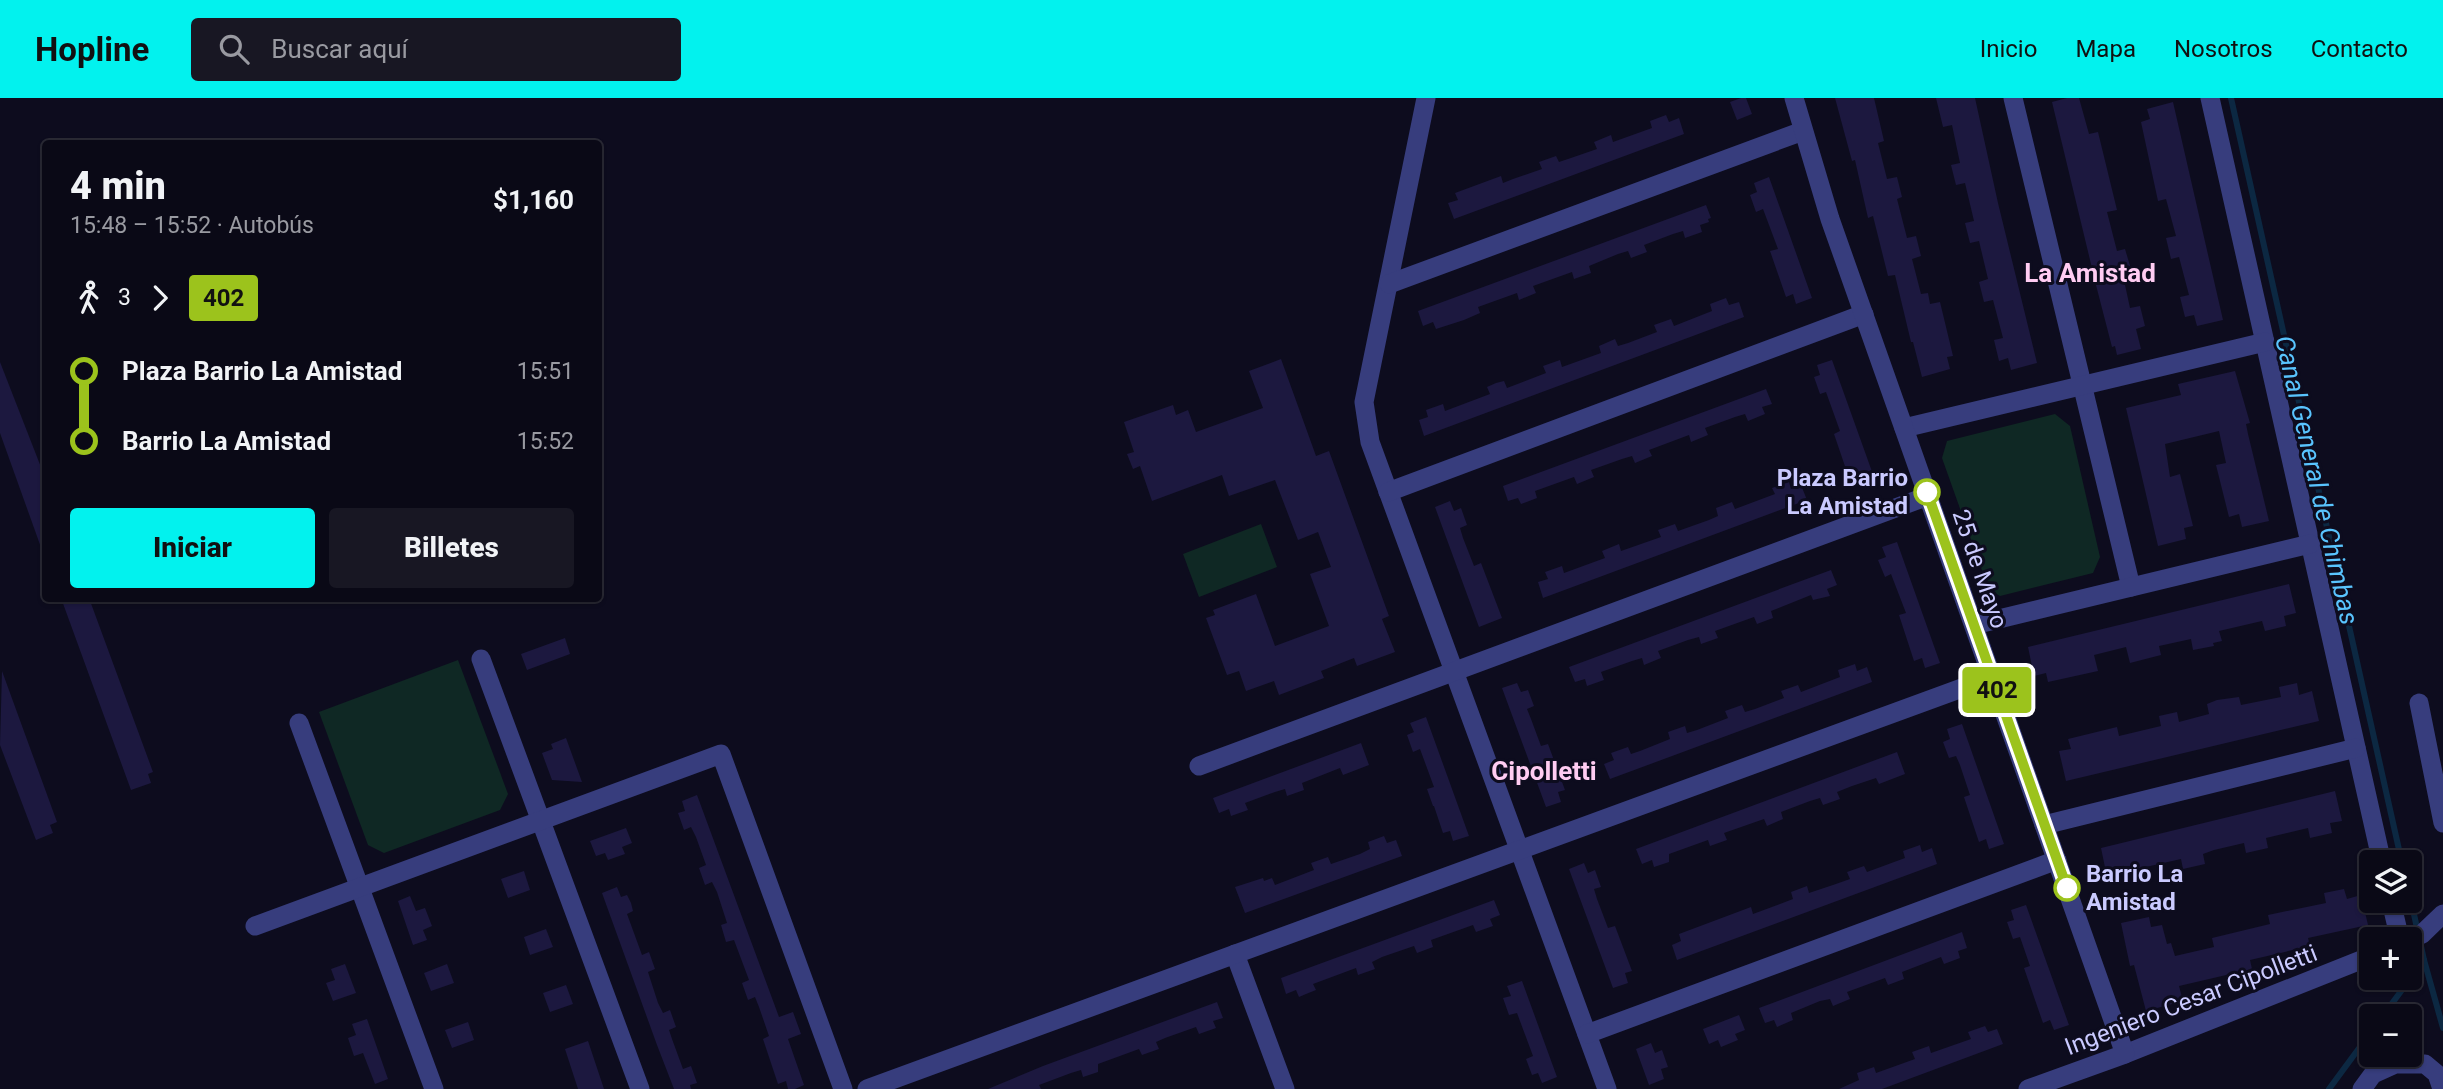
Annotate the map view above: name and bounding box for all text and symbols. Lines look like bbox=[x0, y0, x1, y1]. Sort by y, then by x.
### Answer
search box bbox=[191, 18, 681, 81]
text: Hopline bbox=[35, 30, 149, 69]
icon: search bbox=[215, 30, 253, 68]
text: Buscar aquí bbox=[271, 34, 408, 64]
text: Inicio bbox=[1980, 35, 2037, 63]
text: Mapa bbox=[2075, 35, 2136, 63]
text: Nosotros bbox=[2174, 35, 2273, 63]
text: Contacto bbox=[2311, 35, 2408, 63]
text: 4 min bbox=[70, 164, 166, 208]
text: $1,160 bbox=[493, 185, 574, 215]
text: 15:48 – 15:52 · Autobús bbox=[70, 212, 314, 239]
district label: La Amistad bbox=[2024, 258, 2156, 288]
icon: walk bbox=[70, 279, 108, 317]
icon: forward bbox=[141, 279, 179, 317]
text: 3 bbox=[118, 284, 131, 311]
text: 402 bbox=[203, 284, 244, 312]
water label: Canal General de Chimbas bbox=[2269, 332, 2365, 628]
text: Plaza Barrio La Amistad bbox=[122, 356, 402, 386]
text: 15:51 bbox=[517, 358, 574, 385]
text: Barrio La Amistad bbox=[122, 426, 331, 456]
text: 15:52 bbox=[517, 428, 574, 455]
place label: Plaza Barrio La Amistad bbox=[1777, 464, 1908, 520]
marker: Plaza Barrio La Amistad bbox=[1914, 479, 1940, 505]
street label: 25 de Mayo bbox=[1947, 506, 2013, 632]
button: Iniciar bbox=[70, 508, 315, 588]
button: Billetes bbox=[329, 508, 574, 588]
line badge: 402 bbox=[1957, 667, 2037, 713]
text: 402 bbox=[1976, 676, 2018, 704]
district label: Cipolletti bbox=[1491, 756, 1597, 786]
map controls bbox=[2359, 850, 2422, 1067]
button: layers bbox=[2359, 850, 2422, 913]
place label: Barrio La Amistad bbox=[2086, 860, 2184, 916]
marker: Barrio La Amistad bbox=[2054, 875, 2080, 901]
button: + bbox=[2359, 927, 2422, 990]
street label: Ingeniero Cesar Cipolletti bbox=[2061, 939, 2321, 1061]
button: − bbox=[2359, 1004, 2422, 1067]

